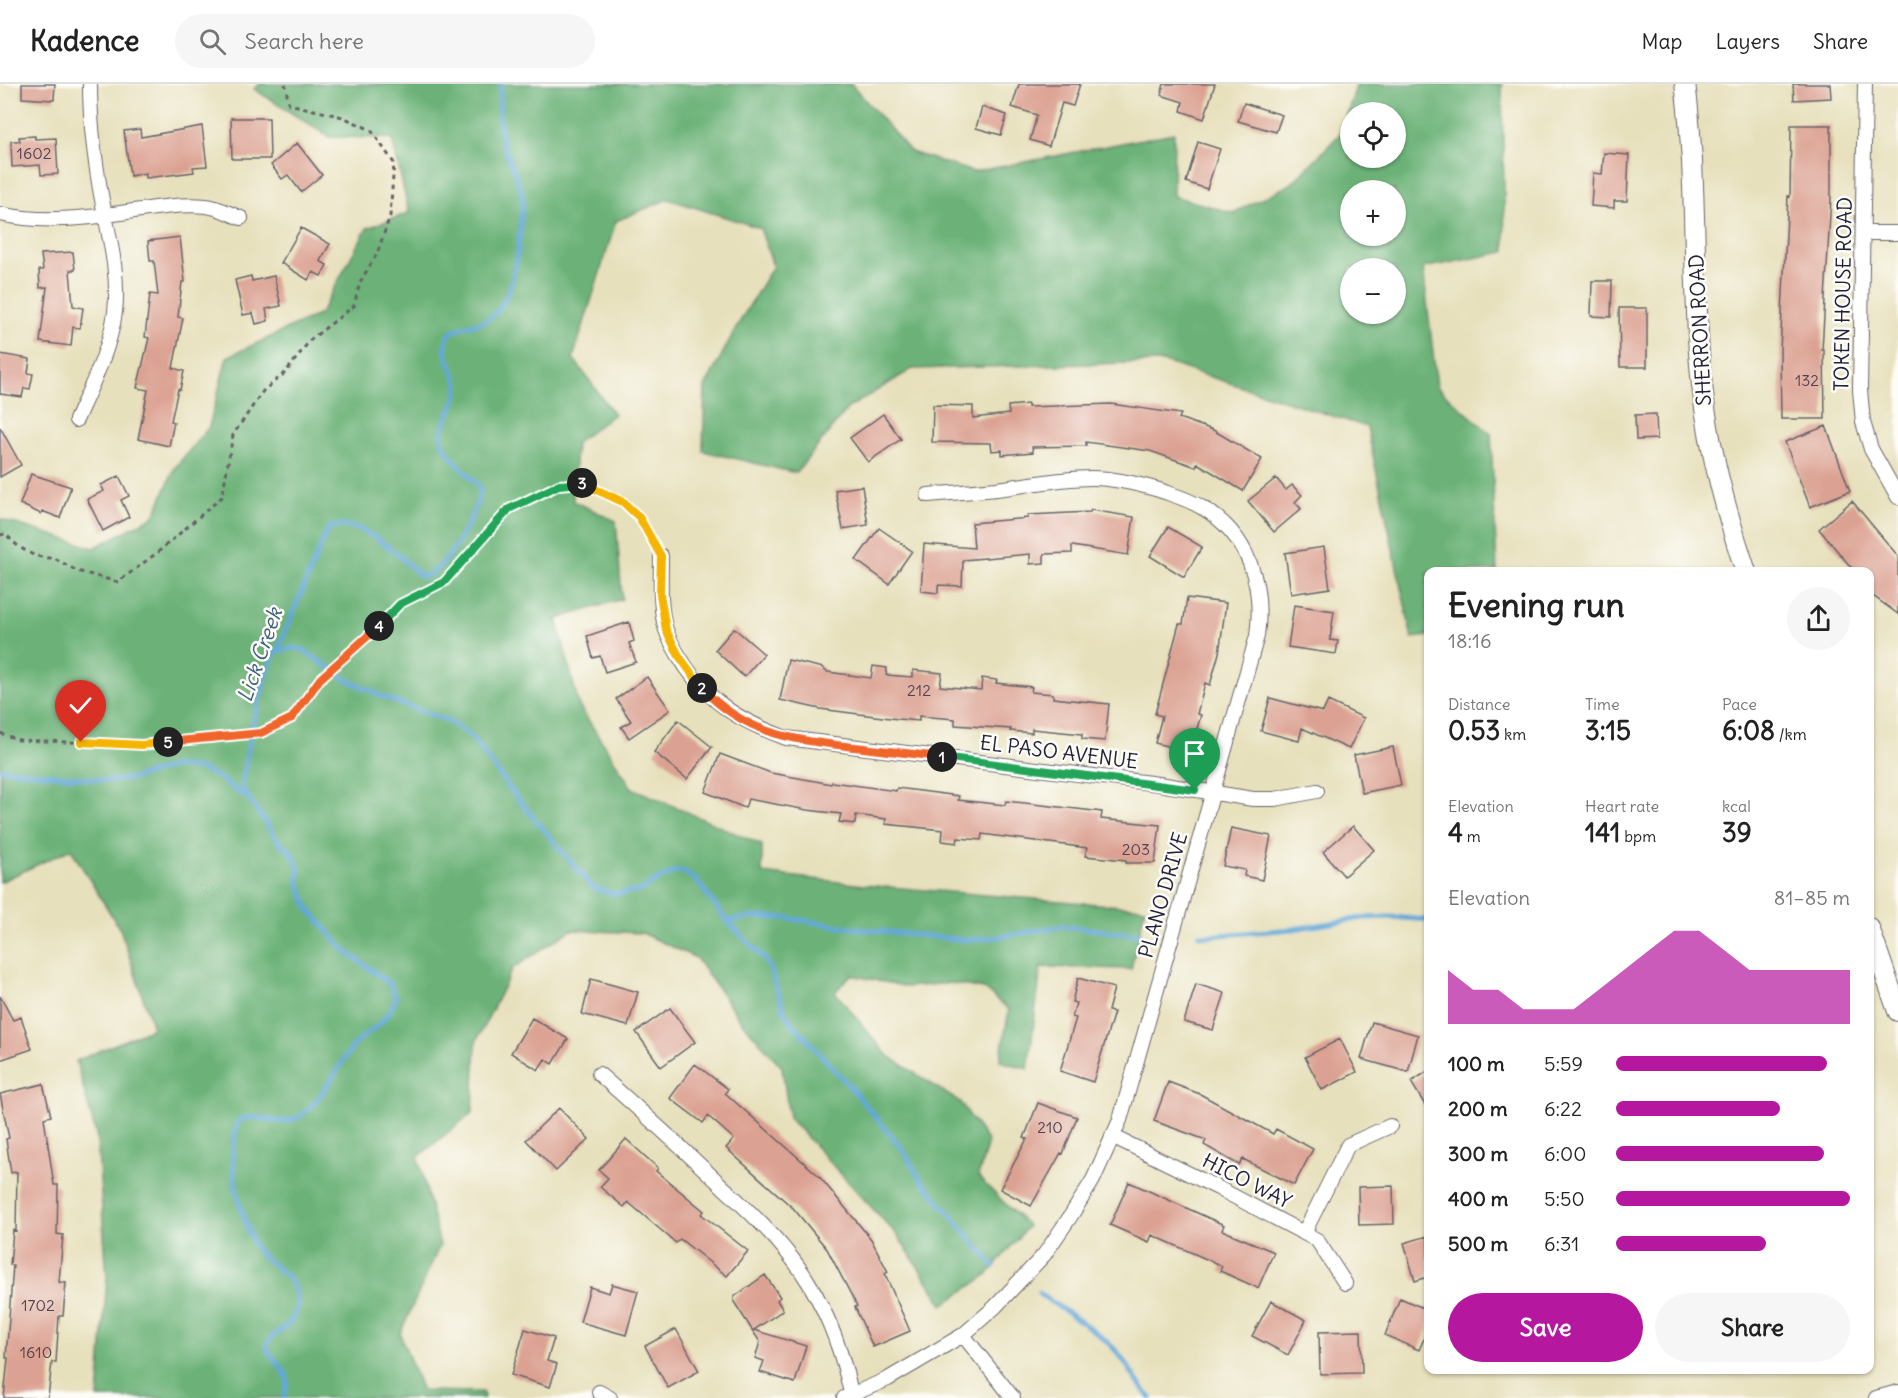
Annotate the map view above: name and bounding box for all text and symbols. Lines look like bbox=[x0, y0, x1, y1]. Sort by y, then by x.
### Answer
search box bbox=[175, 14, 595, 68]
text: Kadence bbox=[30, 23, 139, 59]
icon: search bbox=[196, 25, 229, 58]
text: Search here bbox=[244, 27, 364, 55]
text: Map bbox=[1642, 28, 1682, 55]
text: Layers bbox=[1715, 28, 1780, 55]
text: Share bbox=[1813, 28, 1868, 55]
map controls bbox=[1340, 102, 1406, 324]
button: locate bbox=[1340, 102, 1406, 168]
house number: 1602 bbox=[17, 143, 52, 163]
button: + bbox=[1340, 180, 1406, 246]
street label: TOKEN HOUSE ROAD bbox=[1828, 197, 1857, 391]
street label: SHERRON ROAD bbox=[1683, 254, 1716, 406]
button: − bbox=[1340, 258, 1406, 324]
house number: 132 bbox=[1795, 370, 1819, 390]
pin: 3 bbox=[567, 468, 597, 498]
text: 3 bbox=[577, 473, 587, 493]
text: Evening run bbox=[1448, 584, 1624, 626]
button: share bbox=[1787, 587, 1850, 650]
water label: Lick Creek bbox=[231, 603, 289, 705]
pin: 4 bbox=[364, 611, 394, 641]
text: 4 bbox=[374, 616, 384, 636]
text: 18:16 bbox=[1448, 628, 1491, 653]
pin: 2 bbox=[687, 673, 717, 703]
text: 2 bbox=[698, 678, 706, 698]
pin bbox=[55, 680, 106, 742]
house number: 212 bbox=[907, 680, 931, 700]
icon: check bbox=[64, 689, 97, 722]
text: Distance bbox=[1448, 694, 1510, 714]
text: Time bbox=[1585, 694, 1620, 714]
text: Pace bbox=[1722, 694, 1757, 714]
text: 0.53 bbox=[1448, 714, 1500, 747]
text: 3:15 bbox=[1585, 714, 1631, 747]
text: 6:08 bbox=[1722, 714, 1775, 747]
text: km bbox=[1500, 724, 1526, 744]
text: /km bbox=[1775, 724, 1807, 744]
pin: 5 bbox=[153, 727, 183, 757]
pin bbox=[1169, 728, 1220, 790]
street label: EL PASO AVENUE bbox=[979, 729, 1139, 774]
text: 5 bbox=[163, 732, 173, 752]
icon: arrive bbox=[1178, 737, 1211, 770]
pin: 1 bbox=[927, 742, 957, 772]
text: 1 bbox=[939, 747, 945, 767]
text: Elevation bbox=[1448, 796, 1514, 816]
text: Heart rate bbox=[1585, 796, 1659, 816]
text: kcal bbox=[1722, 796, 1751, 816]
text: 4 bbox=[1448, 816, 1463, 849]
text: 141 bbox=[1585, 816, 1620, 849]
text: 39 bbox=[1722, 816, 1752, 849]
text: m bbox=[1463, 826, 1481, 846]
text: bpm bbox=[1620, 826, 1656, 846]
street label: PLANO DRIVE bbox=[1133, 829, 1192, 961]
house number: 203 bbox=[1122, 839, 1150, 859]
text: Elevation bbox=[1448, 885, 1530, 910]
text: 81–85 m bbox=[1774, 885, 1850, 910]
text: 100 m bbox=[1448, 1051, 1505, 1076]
text: 5:59 bbox=[1544, 1051, 1583, 1076]
text: 200 m bbox=[1448, 1096, 1508, 1121]
text: 6:22 bbox=[1544, 1096, 1582, 1121]
house number: 210 bbox=[1037, 1117, 1063, 1137]
text: 300 m bbox=[1448, 1141, 1508, 1166]
text: 6:00 bbox=[1544, 1141, 1586, 1166]
street label: HICO WAY bbox=[1199, 1148, 1296, 1214]
text: 400 m bbox=[1448, 1186, 1508, 1211]
text: 5:50 bbox=[1544, 1186, 1585, 1211]
text: 500 m bbox=[1448, 1231, 1508, 1256]
text: 6:31 bbox=[1544, 1231, 1579, 1256]
button: Save bbox=[1448, 1293, 1643, 1362]
button: Share bbox=[1655, 1293, 1850, 1362]
house number: 1702 bbox=[21, 1295, 55, 1315]
house number: 1610 bbox=[20, 1342, 52, 1362]

